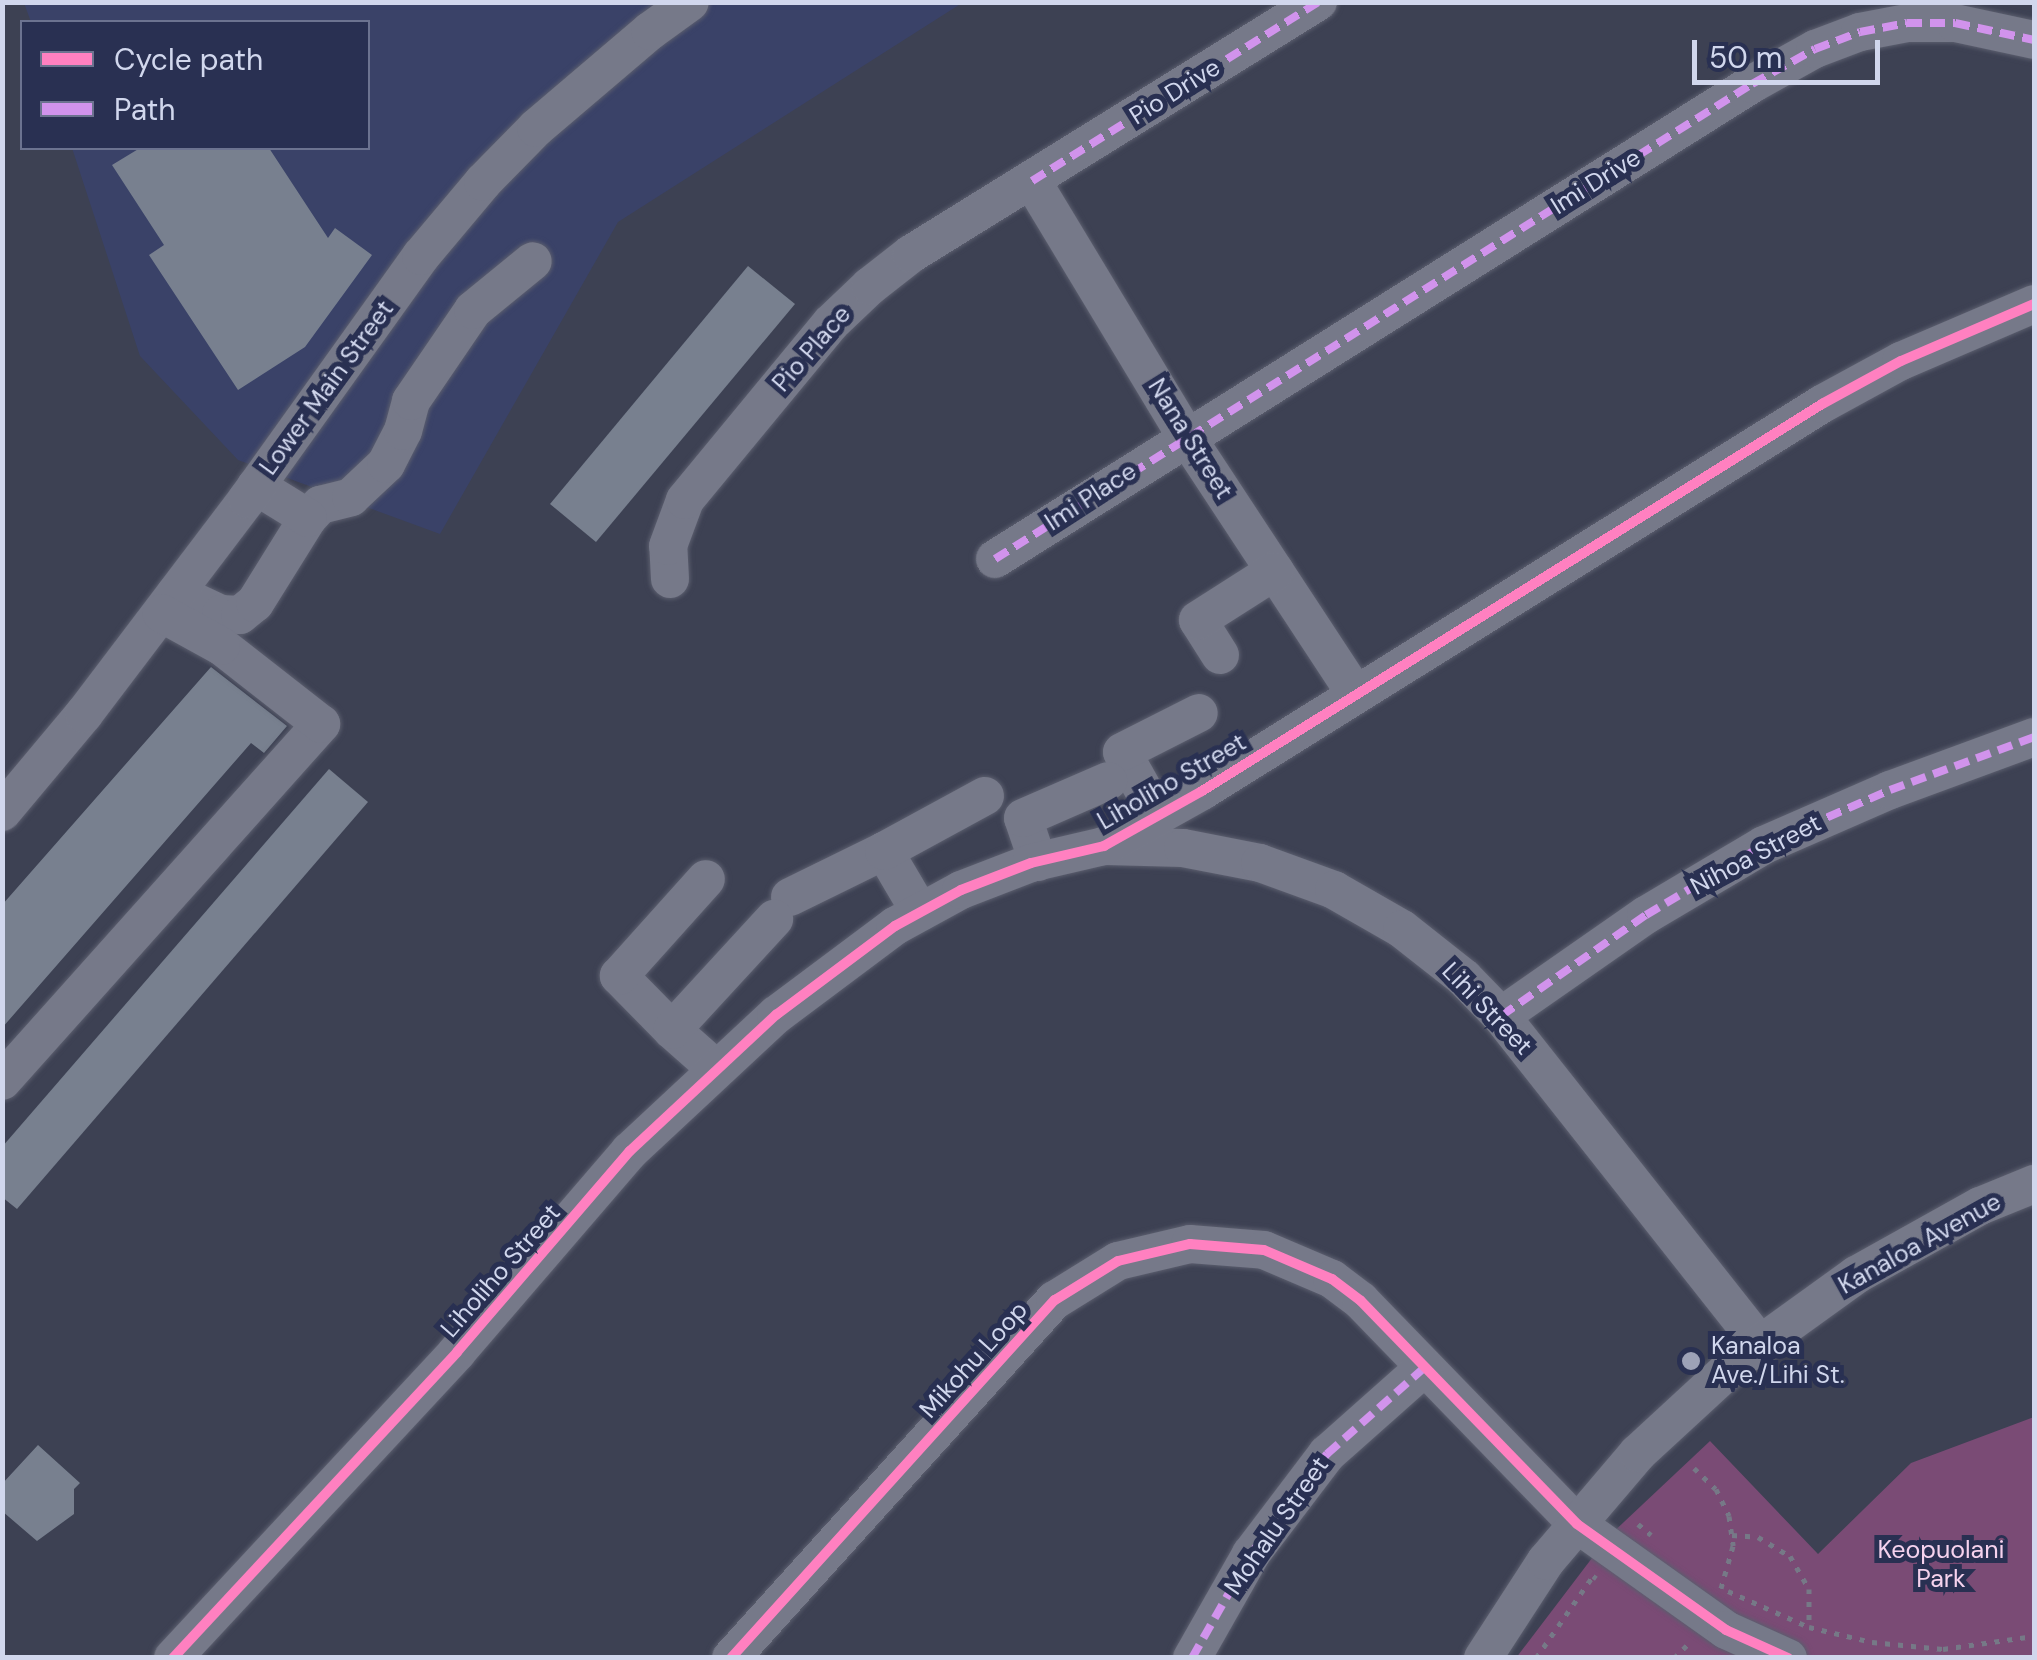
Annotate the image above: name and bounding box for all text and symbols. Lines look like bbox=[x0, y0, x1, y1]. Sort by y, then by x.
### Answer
legend bbox=[20, 20, 370, 150]
scale bar bbox=[1697, 20, 1884, 82]
text: 50 m bbox=[1709, 38, 1783, 77]
text: Cycle path bbox=[114, 40, 263, 79]
street label: Pio Drive bbox=[1124, 52, 1226, 132]
text: Path bbox=[114, 90, 176, 129]
street label: Imi Drive bbox=[1546, 143, 1646, 221]
street label: Lower Main Street bbox=[254, 295, 400, 481]
street label: Pio Place bbox=[767, 300, 857, 398]
street label: Nana Street bbox=[1141, 373, 1239, 505]
street label: Imi Place bbox=[1040, 456, 1142, 538]
street label: Liholiho Street bbox=[1092, 727, 1252, 837]
street label: Nihoa Street bbox=[1686, 808, 1826, 902]
street label: Lihi Street bbox=[1436, 956, 1538, 1062]
street label: Kanaloa Avenue bbox=[1833, 1187, 2007, 1301]
street label: Liholiho Street bbox=[435, 1198, 567, 1344]
street label: Mikohu Loop bbox=[914, 1295, 1034, 1425]
place label: Kanaloa Ave./Lihi St. bbox=[1711, 1332, 1845, 1391]
marker: Kanaloa Ave./Lihi St. bbox=[1680, 1350, 1702, 1372]
street label: Mohalu Street bbox=[1218, 1451, 1336, 1601]
park label: Keopuolani Park bbox=[1877, 1536, 2005, 1595]

